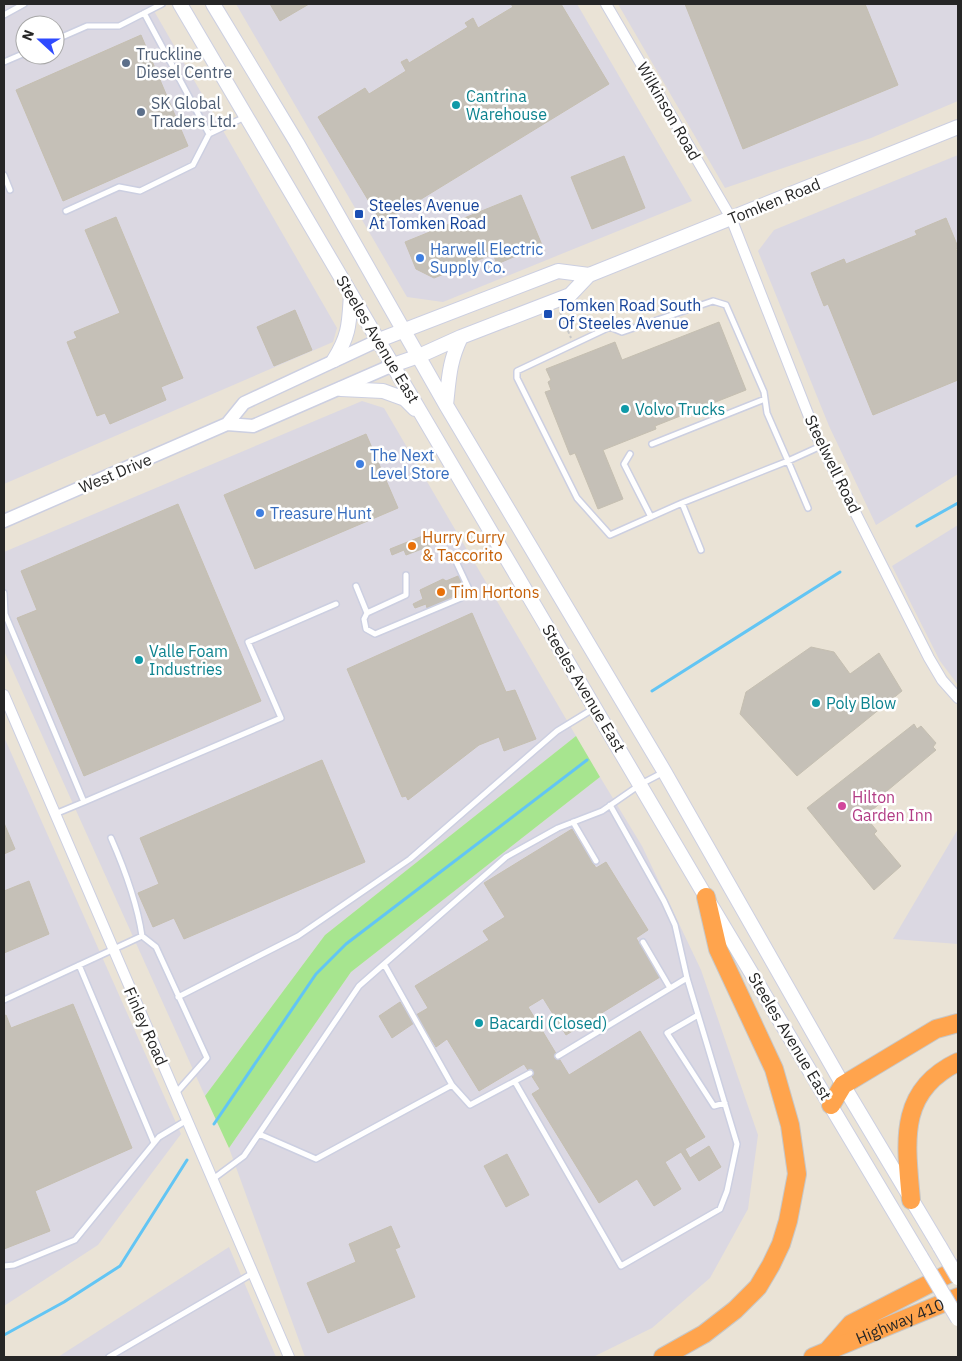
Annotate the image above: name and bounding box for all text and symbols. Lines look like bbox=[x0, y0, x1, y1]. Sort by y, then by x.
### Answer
north arrow bbox=[15, 15, 65, 65]
text: N bbox=[18, 27, 38, 43]
place label: Truckline Diesel Centre bbox=[136, 44, 232, 82]
marker: Truckline Diesel Centre bbox=[120, 57, 132, 69]
street label: Wilkinson Road bbox=[633, 58, 705, 164]
place label: Cantrina Warehouse bbox=[466, 86, 547, 124]
place label: SK Global Traders Ltd. bbox=[151, 93, 236, 131]
marker: Cantrina Warehouse bbox=[450, 99, 462, 111]
marker: SK Global Traders Ltd. bbox=[135, 106, 147, 118]
street label: Tomken Road bbox=[725, 173, 823, 229]
place label: Steeles Avenue At Tomken Road bbox=[369, 195, 486, 233]
marker: Steeles Avenue At Tomken Road bbox=[353, 208, 365, 220]
place label: Harwell Electric Supply Co. bbox=[430, 239, 543, 277]
marker: Harwell Electric Supply Co. bbox=[414, 252, 426, 264]
street label: Steeles Avenue East bbox=[332, 271, 424, 407]
place label: Tomken Road South Of Steeles Avenue bbox=[558, 295, 701, 333]
marker: Tomken Road South Of Steeles Avenue bbox=[542, 308, 554, 320]
place label: Volvo Trucks bbox=[635, 399, 725, 419]
marker: Volvo Trucks bbox=[619, 403, 631, 415]
street label: Steelwell Road bbox=[801, 412, 865, 516]
place label: The Next Level Store bbox=[370, 445, 450, 483]
street label: West Drive bbox=[76, 449, 155, 497]
marker: The Next Level Store bbox=[354, 458, 366, 470]
place label: Treasure Hunt bbox=[270, 503, 372, 523]
marker: Treasure Hunt bbox=[254, 507, 266, 519]
place label: Hurry Curry & Taccorito bbox=[422, 527, 505, 565]
marker: Hurry Curry & Taccorito bbox=[406, 540, 418, 552]
place label: Tim Hortons bbox=[451, 582, 540, 602]
marker: Tim Hortons bbox=[435, 586, 447, 598]
street label: Steeles Avenue East bbox=[538, 620, 630, 756]
place label: Valle Foam Industries bbox=[149, 641, 228, 679]
marker: Valle Foam Industries bbox=[133, 654, 145, 666]
place label: Poly Blow bbox=[826, 693, 896, 713]
marker: Poly Blow bbox=[810, 697, 822, 709]
place label: Hilton Garden Inn bbox=[852, 787, 933, 825]
marker: Hilton Garden Inn bbox=[836, 800, 848, 812]
street label: Steeles Avenue East bbox=[744, 968, 836, 1104]
street label: Finley Road bbox=[120, 984, 172, 1068]
place label: Bacardi (Closed) bbox=[489, 1013, 607, 1033]
marker: Bacardi (Closed) bbox=[473, 1017, 485, 1029]
street label: Highway 410 bbox=[853, 1294, 947, 1348]

